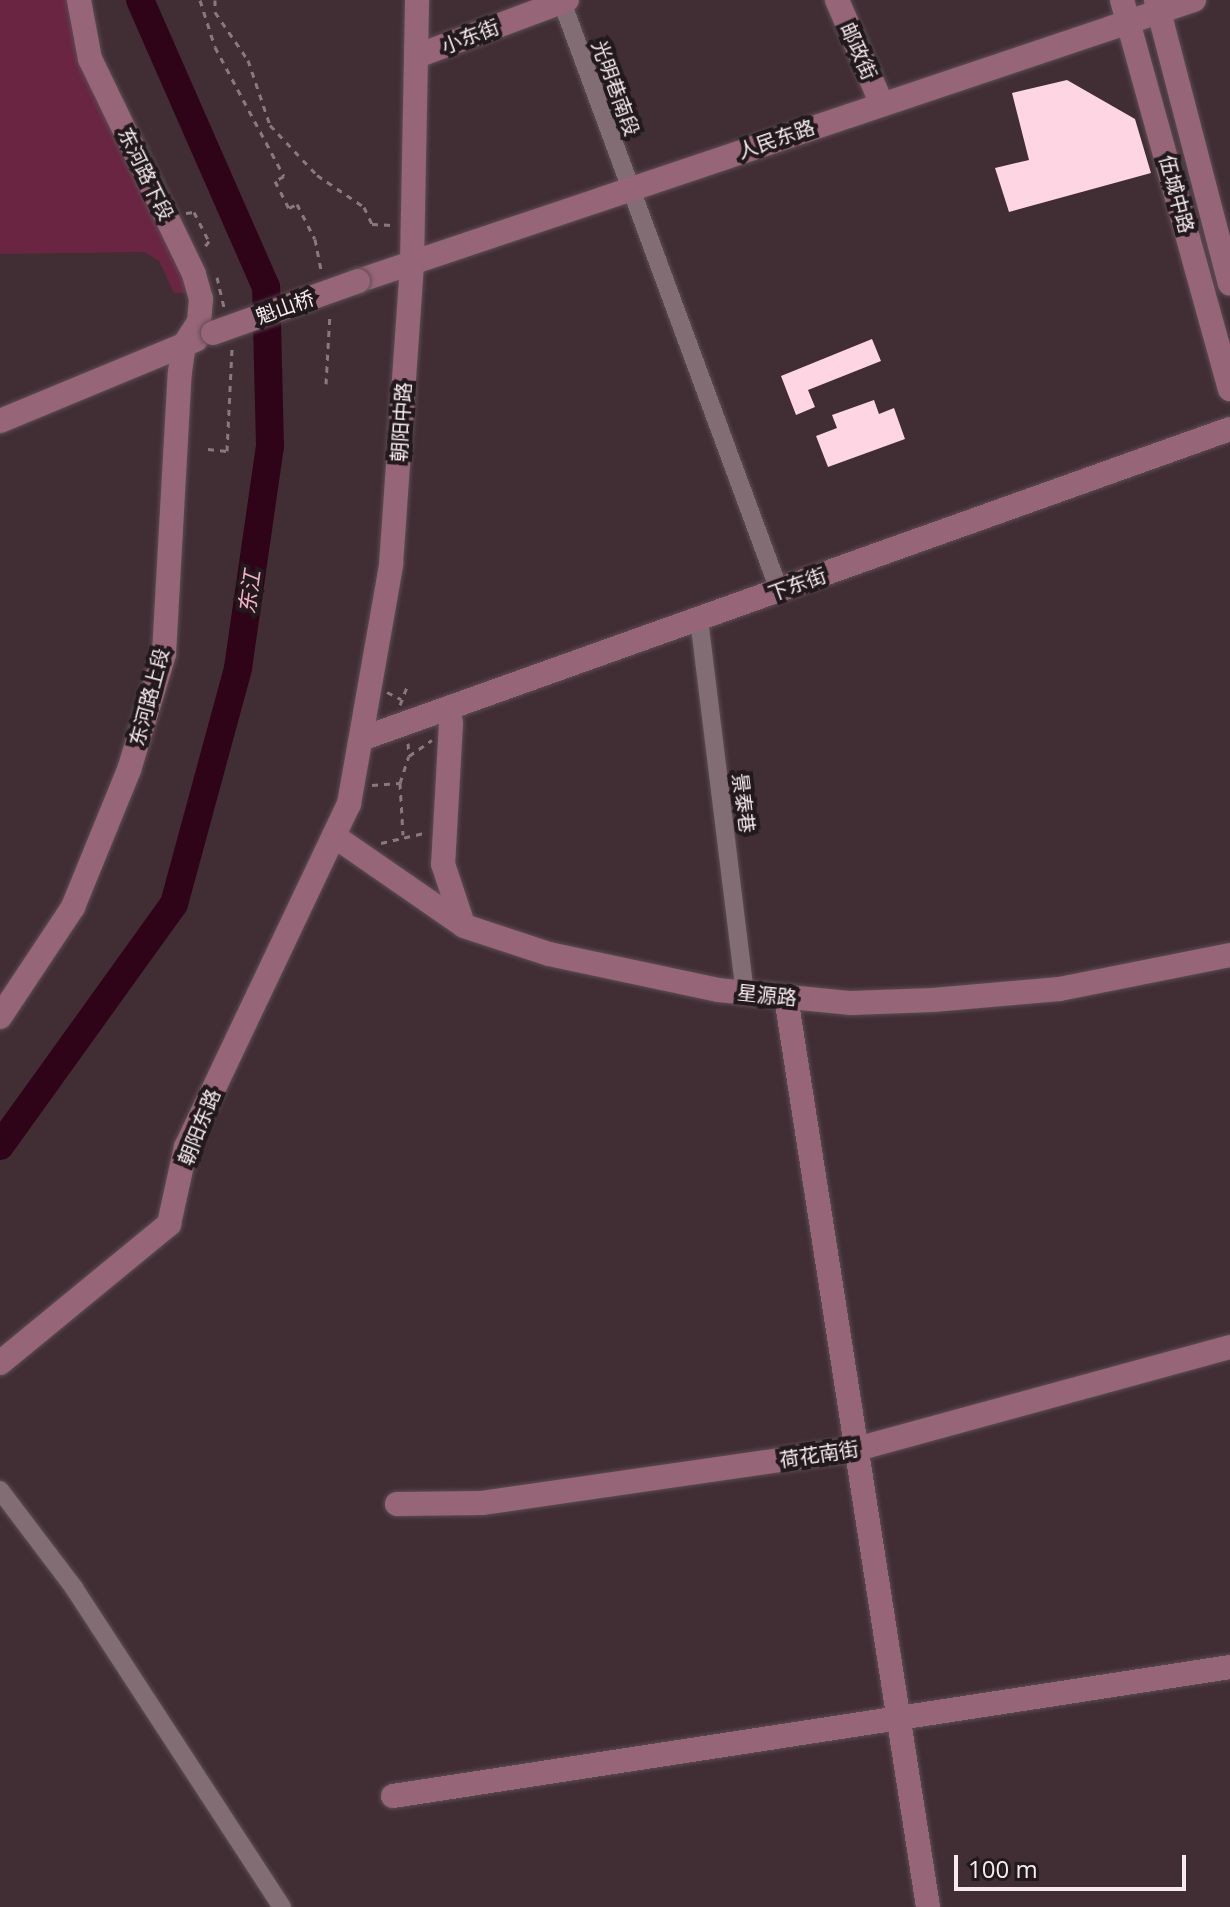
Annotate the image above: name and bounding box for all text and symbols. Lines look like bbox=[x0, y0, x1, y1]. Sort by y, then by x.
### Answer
street label: 小东街 bbox=[438, 14, 502, 58]
street label: 邮政街 bbox=[836, 19, 882, 83]
street label: 光明巷南段 bbox=[588, 37, 644, 139]
street label: 人民东路 bbox=[734, 115, 818, 163]
street label: 东河路下段 bbox=[113, 124, 179, 224]
street label: 伍城中路 bbox=[1155, 152, 1199, 236]
street label: 魁山桥 bbox=[253, 285, 317, 329]
street label: 朝阳中路 bbox=[386, 381, 416, 463]
street label: 下东街 bbox=[765, 562, 829, 606]
water label: 东江 bbox=[233, 568, 265, 616]
street label: 东河路上段 bbox=[124, 646, 174, 748]
street label: 景泰巷 bbox=[728, 772, 760, 834]
street label: 星源路 bbox=[736, 980, 798, 1010]
street label: 朝阳东路 bbox=[173, 1085, 225, 1169]
street label: 荷花南街 bbox=[778, 1436, 860, 1472]
scale bar bbox=[958, 1839, 1190, 1889]
text: 100 m bbox=[968, 1852, 1038, 1885]

